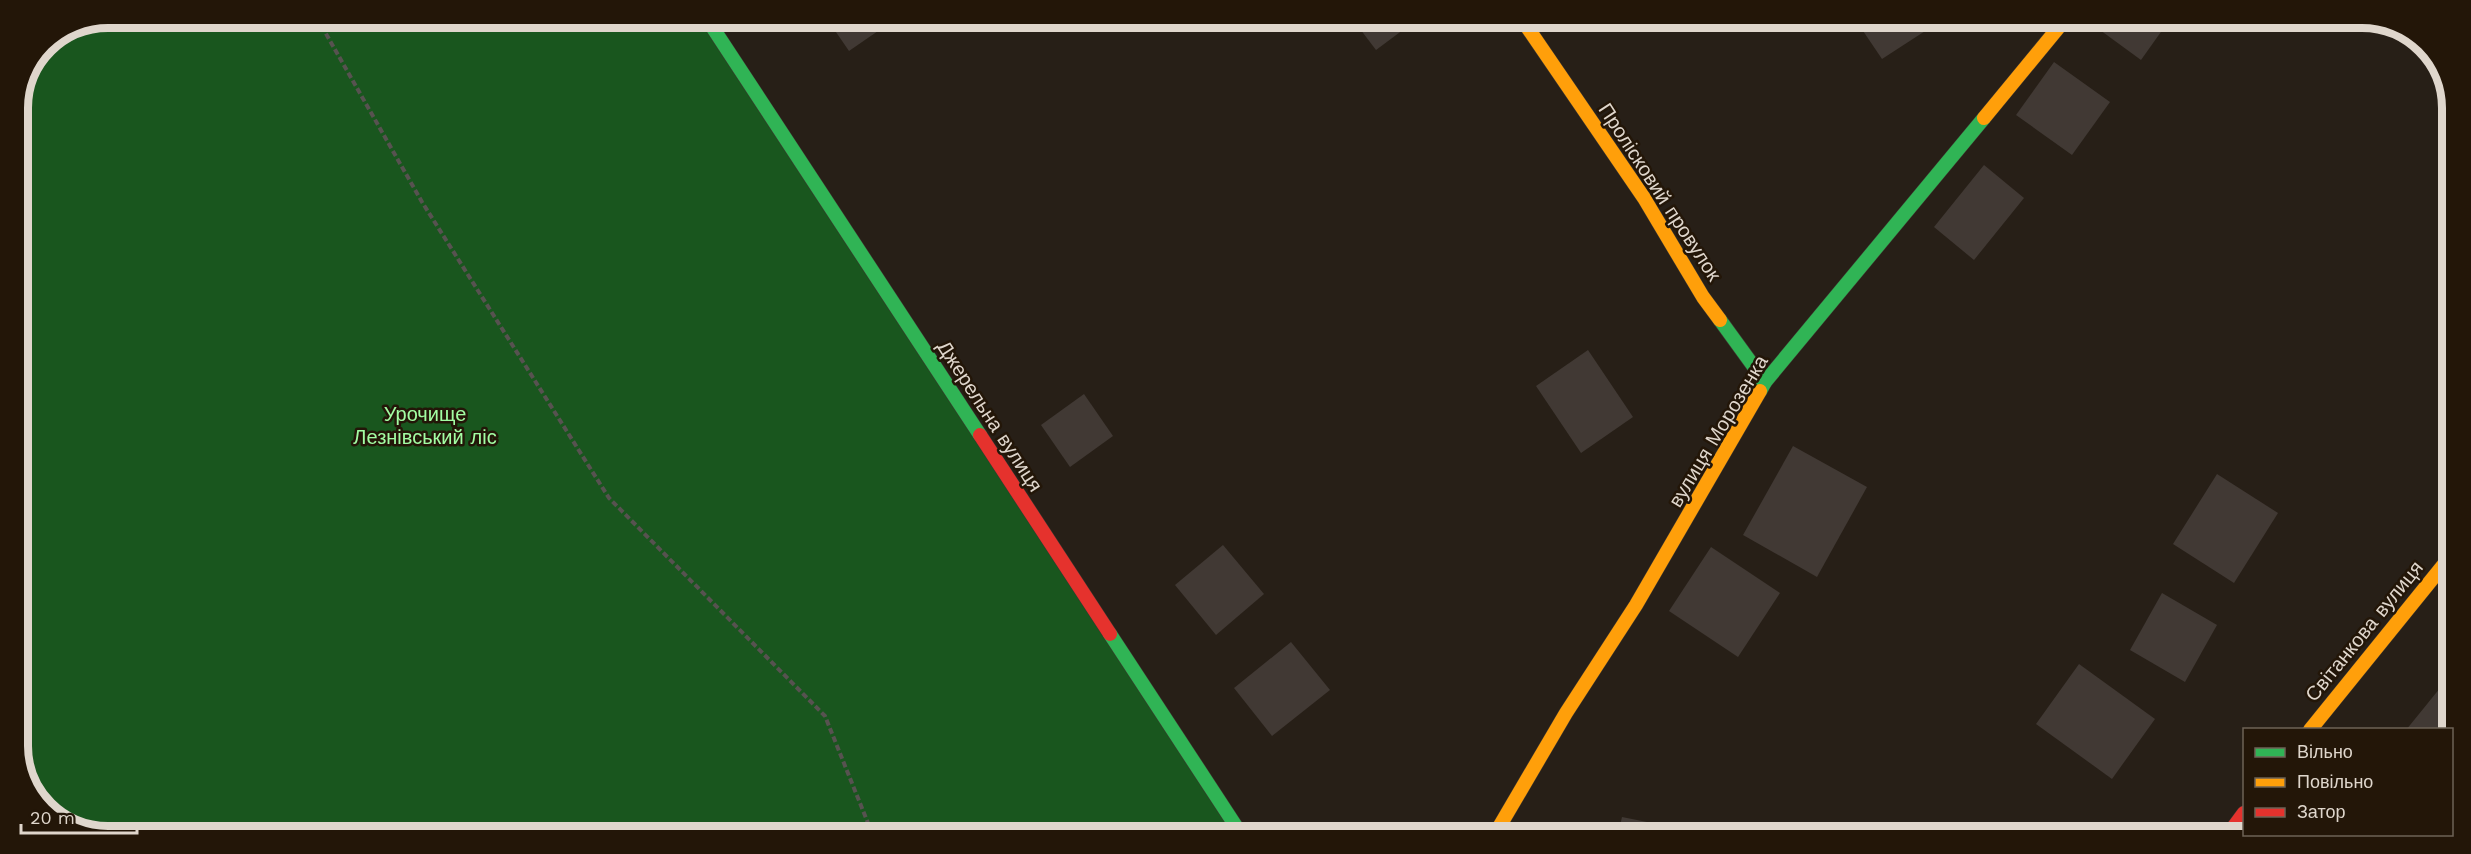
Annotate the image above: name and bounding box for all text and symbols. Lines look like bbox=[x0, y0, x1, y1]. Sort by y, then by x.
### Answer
street label: Пролісковий провулок bbox=[1594, 99, 1727, 285]
street label: Джерельна вулиця bbox=[932, 336, 1048, 496]
street label: вулиця Морозенка bbox=[1663, 350, 1773, 511]
park label: Урочище Лезнівський ліс bbox=[353, 402, 497, 449]
street label: Світанкова вулиця bbox=[2300, 556, 2428, 706]
legend bbox=[2243, 728, 2453, 836]
text: Вільно bbox=[2297, 741, 2353, 762]
text: Повільно bbox=[2297, 771, 2373, 792]
scale bar bbox=[21, 797, 136, 835]
text: Затор bbox=[2297, 801, 2346, 822]
text: 20 m bbox=[30, 807, 75, 828]

